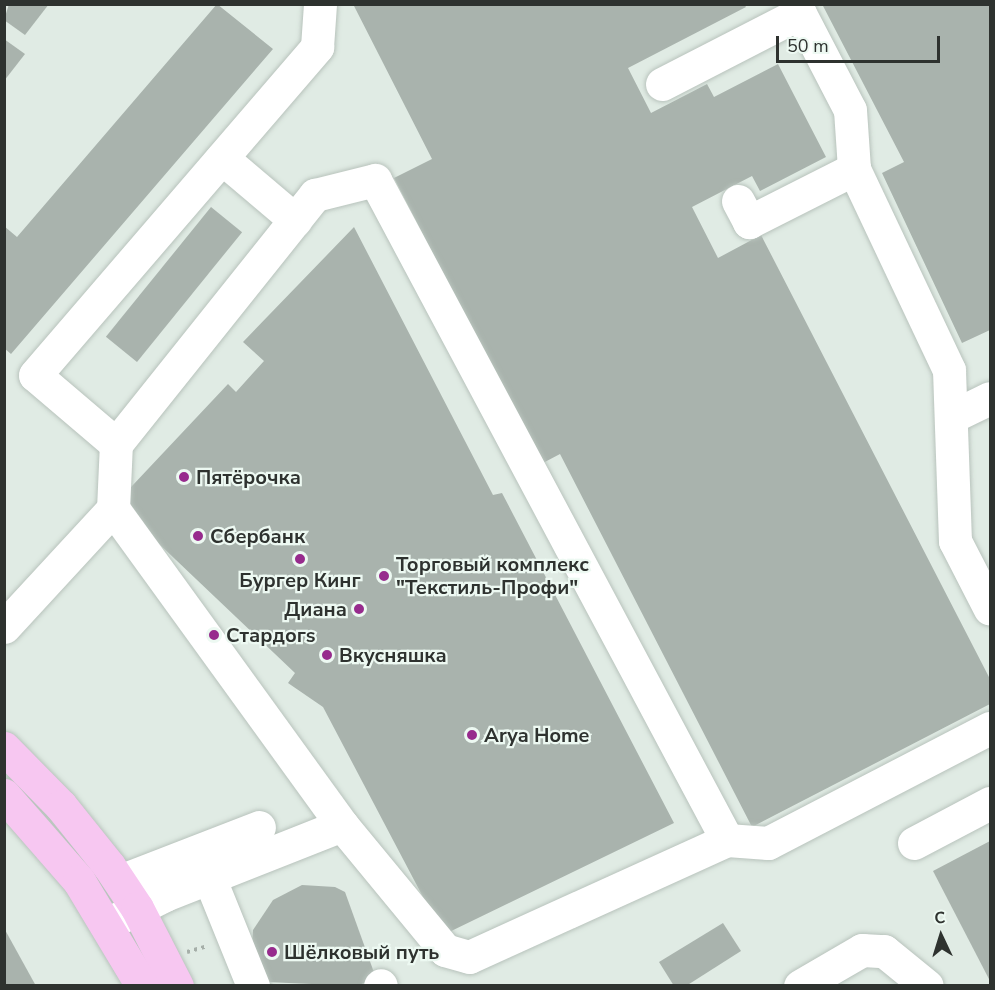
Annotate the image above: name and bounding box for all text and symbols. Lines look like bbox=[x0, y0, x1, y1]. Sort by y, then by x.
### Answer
scale bar bbox=[779, 24, 942, 62]
text: 50 m bbox=[787, 34, 829, 58]
place label: Пятёрочка bbox=[196, 465, 301, 489]
marker: Пятёрочка bbox=[177, 470, 191, 484]
place label: Сбербанк bbox=[210, 524, 305, 548]
marker: Сбербанк bbox=[191, 529, 205, 543]
marker: Бургер Кинг bbox=[293, 552, 307, 566]
place label: Торговый комплекс "Текстиль-Профи" bbox=[396, 552, 589, 599]
place label: Бургер Кинг bbox=[239, 568, 361, 592]
marker: Торговый комплекс "Текстиль-Профи" bbox=[377, 569, 391, 583]
place label: Диана bbox=[284, 597, 347, 621]
marker: Диана bbox=[352, 602, 366, 616]
place label: Стардогs bbox=[226, 623, 316, 647]
marker: Стардогs bbox=[207, 628, 221, 642]
place label: Вкусняшка bbox=[339, 643, 447, 667]
marker: Вкусняшка bbox=[320, 648, 334, 662]
place label: Arya Home bbox=[484, 723, 589, 747]
marker: Arya Home bbox=[465, 728, 479, 742]
north arrow bbox=[911, 906, 971, 966]
text: С bbox=[934, 907, 946, 929]
place label: Шёлковый путь bbox=[284, 940, 439, 964]
marker: Шёлковый путь bbox=[265, 945, 279, 959]

